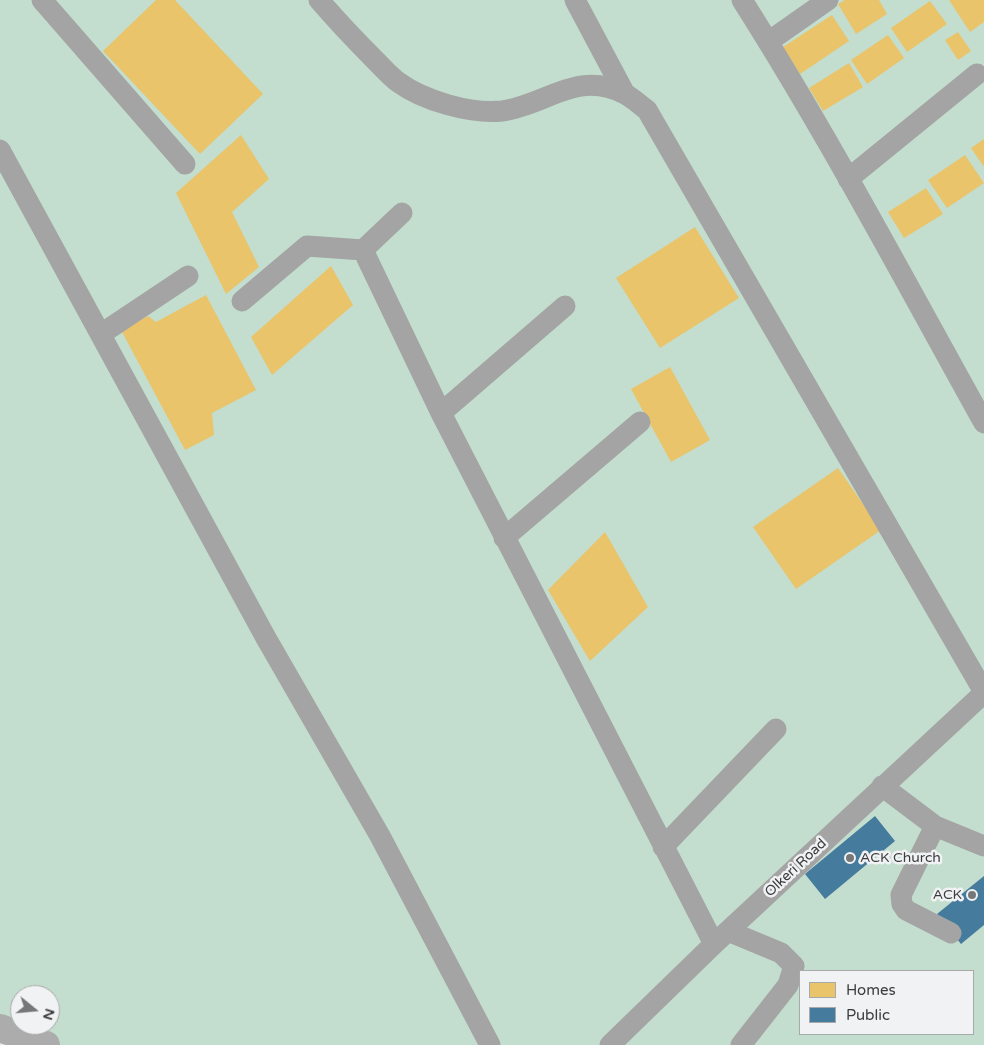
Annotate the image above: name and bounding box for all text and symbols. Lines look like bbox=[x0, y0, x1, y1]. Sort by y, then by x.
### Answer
street label: Olkeri Road bbox=[762, 835, 830, 901]
place label: ACK Church bbox=[860, 850, 941, 866]
marker: ACK Church bbox=[844, 852, 856, 864]
place label: ACK bbox=[933, 887, 962, 903]
marker: ACK bbox=[966, 889, 978, 901]
legend bbox=[799, 970, 974, 1035]
text: Homes bbox=[846, 981, 896, 999]
north arrow bbox=[10, 985, 60, 1035]
text: N bbox=[39, 1006, 59, 1022]
text: Public bbox=[846, 1006, 890, 1024]

